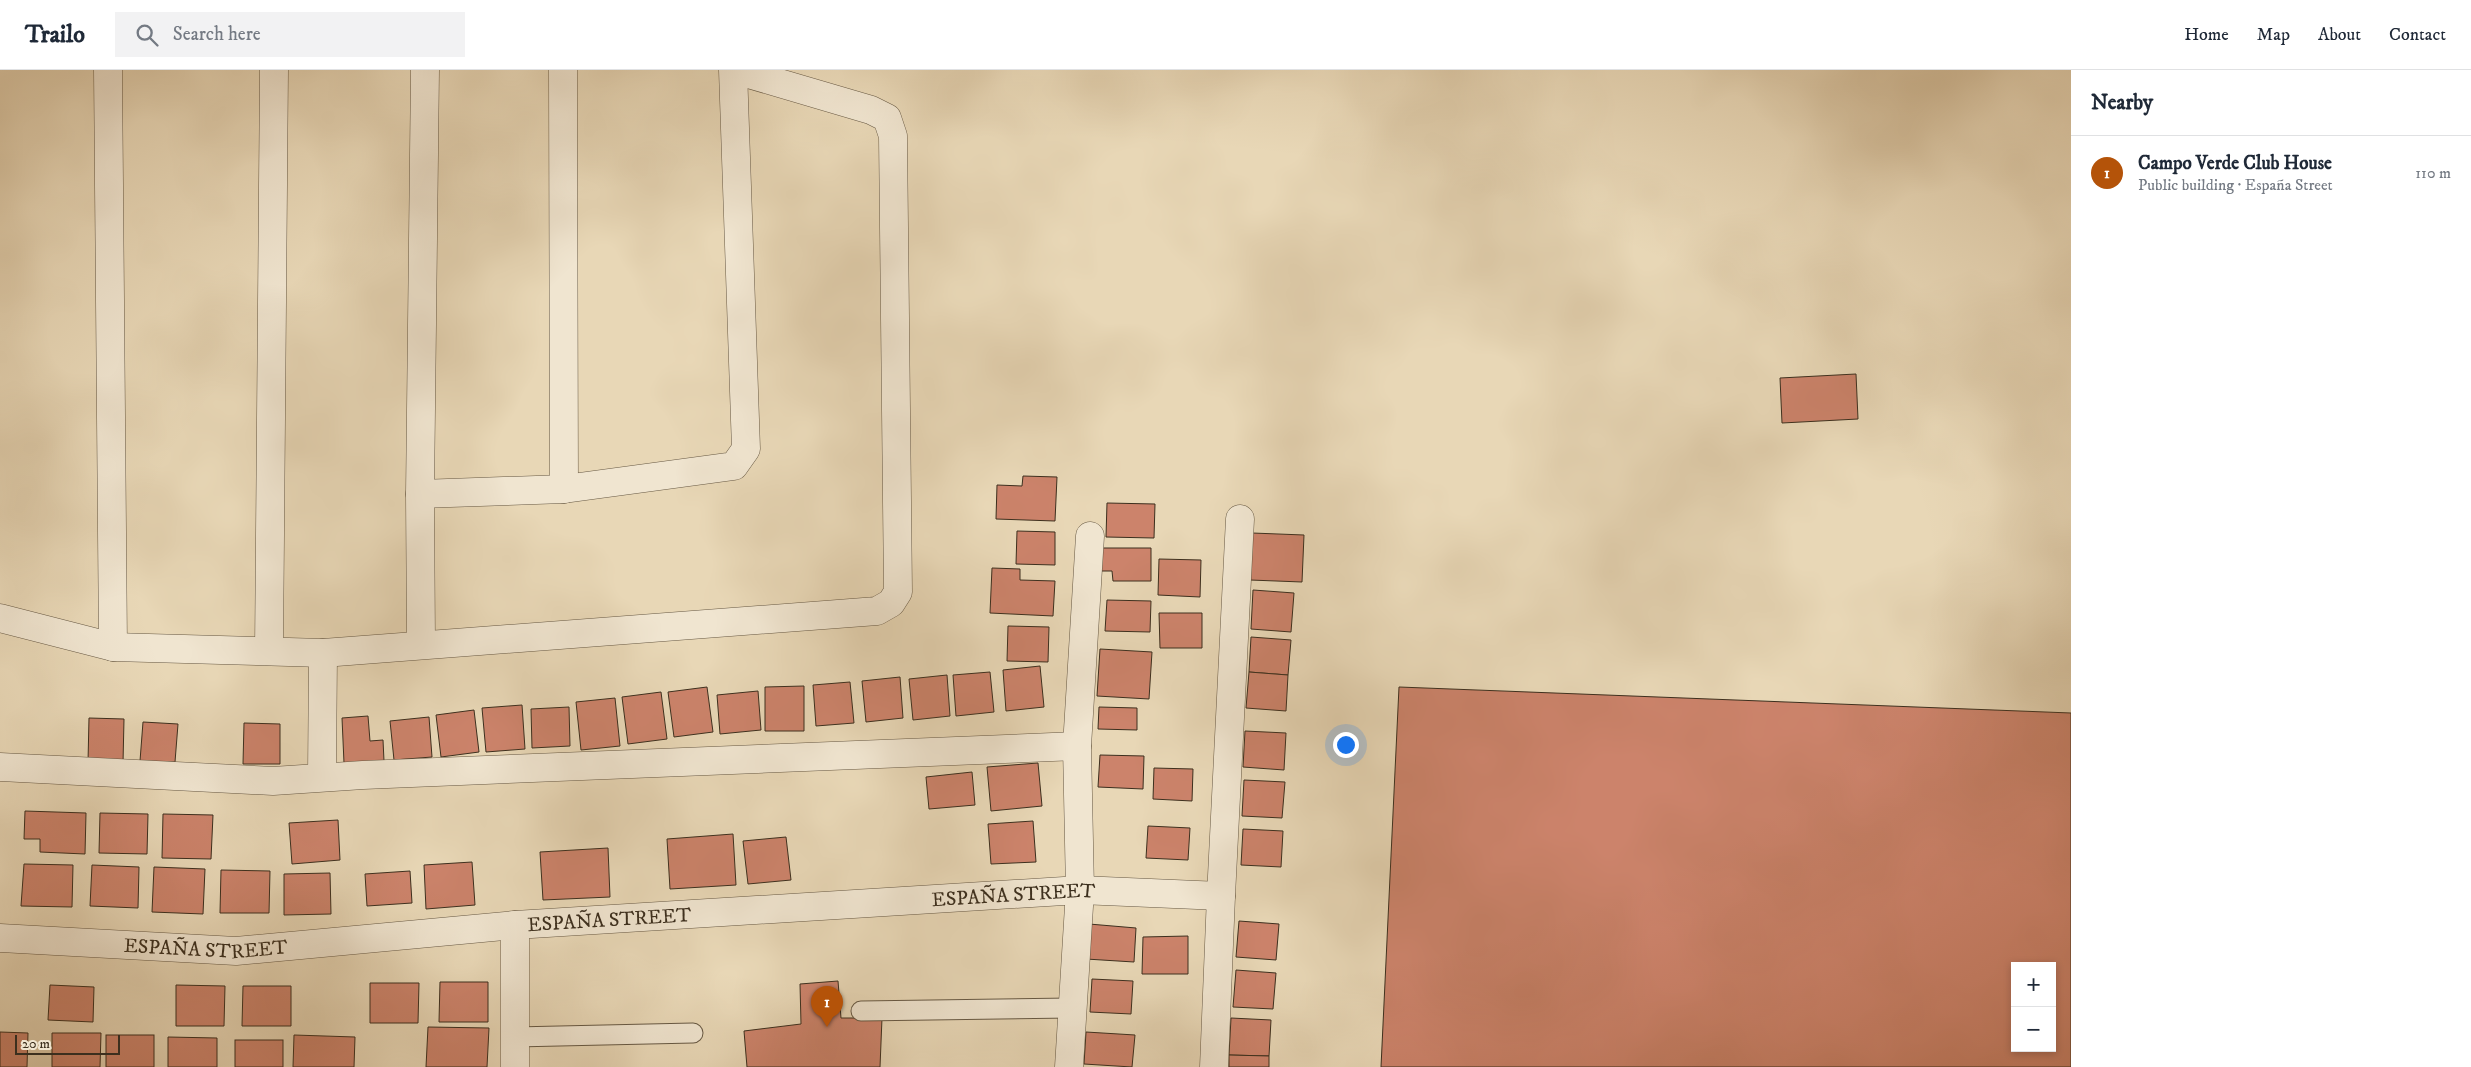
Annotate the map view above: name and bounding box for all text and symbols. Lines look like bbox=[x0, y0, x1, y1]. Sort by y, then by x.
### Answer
search box bbox=[115, 12, 465, 57]
text: Trailo bbox=[25, 20, 85, 50]
icon: search bbox=[133, 21, 161, 49]
text: Search here bbox=[173, 23, 261, 46]
text: Home bbox=[2184, 24, 2229, 46]
text: Map bbox=[2257, 24, 2290, 46]
text: About bbox=[2318, 24, 2361, 46]
text: Contact bbox=[2389, 24, 2446, 46]
text: Nearby bbox=[2091, 90, 2153, 116]
text: Campo Verde Club House bbox=[2138, 152, 2332, 175]
text: 1 bbox=[2104, 163, 2110, 183]
text: 110 m bbox=[2415, 163, 2451, 183]
text: Public building · España Street bbox=[2138, 175, 2333, 195]
your location bbox=[1333, 732, 1359, 758]
street label: ESPAÑA STREET bbox=[931, 879, 1096, 913]
street label: ESPAÑA STREET bbox=[527, 903, 692, 938]
street label: ESPAÑA STREET bbox=[123, 934, 289, 965]
map controls bbox=[2011, 962, 2056, 1052]
button: + bbox=[2011, 962, 2056, 1007]
pin: 1 bbox=[811, 986, 843, 1027]
button: − bbox=[2011, 1007, 2056, 1052]
scale bar bbox=[15, 1032, 120, 1055]
text: 20 m bbox=[22, 1035, 50, 1053]

